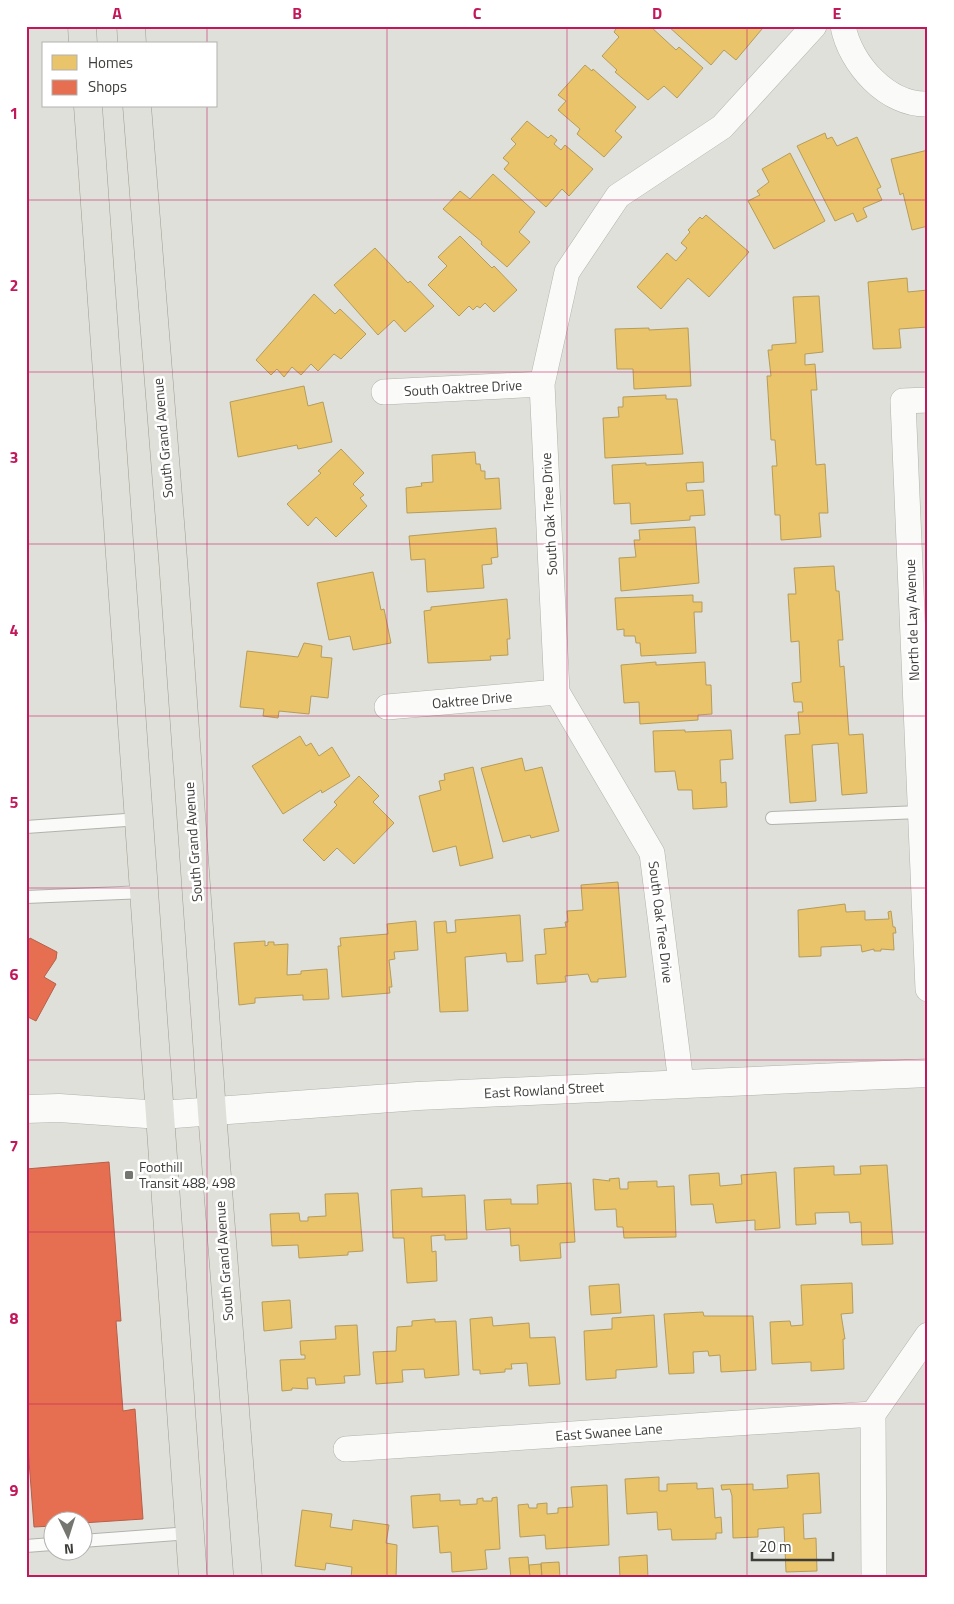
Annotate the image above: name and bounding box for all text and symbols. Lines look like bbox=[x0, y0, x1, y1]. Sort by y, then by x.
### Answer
text: A bbox=[112, 1, 122, 25]
text: B bbox=[292, 1, 302, 25]
text: C bbox=[473, 1, 482, 25]
text: D bbox=[652, 1, 662, 25]
text: E bbox=[833, 1, 842, 25]
legend bbox=[42, 42, 218, 108]
text: Homes bbox=[88, 51, 133, 74]
text: Shops bbox=[88, 75, 127, 98]
text: 1 bbox=[10, 101, 18, 125]
text: 2 bbox=[10, 273, 18, 297]
street label: South Oaktree Drive bbox=[403, 374, 523, 401]
street label: South Grand Avenue bbox=[147, 377, 178, 499]
text: 3 bbox=[10, 445, 18, 469]
street label: South Oak Tree Drive bbox=[535, 452, 562, 576]
street label: North de Lay Avenue bbox=[899, 559, 924, 681]
text: 4 bbox=[10, 618, 19, 642]
street label: Oaktree Drive bbox=[431, 686, 513, 713]
street label: South Grand Avenue bbox=[178, 781, 207, 903]
text: 5 bbox=[10, 790, 19, 814]
street label: South Oak Tree Drive bbox=[644, 860, 679, 984]
text: 6 bbox=[10, 962, 19, 986]
street label: East Rowland Street bbox=[483, 1076, 605, 1103]
text: 7 bbox=[10, 1134, 18, 1158]
place label: Foothill Transit 488, 498 bbox=[139, 1156, 236, 1193]
marker: Foothill Transit 488, 498 bbox=[123, 1169, 135, 1181]
street label: South Grand Avenue bbox=[209, 1200, 238, 1322]
text: 8 bbox=[10, 1306, 19, 1330]
street label: East Swanee Lane bbox=[555, 1417, 663, 1446]
text: 9 bbox=[10, 1478, 19, 1502]
north arrow bbox=[42, 1512, 92, 1562]
scale bar bbox=[752, 1529, 833, 1561]
text: 20 m bbox=[759, 1535, 792, 1558]
text: N bbox=[63, 1539, 75, 1560]

